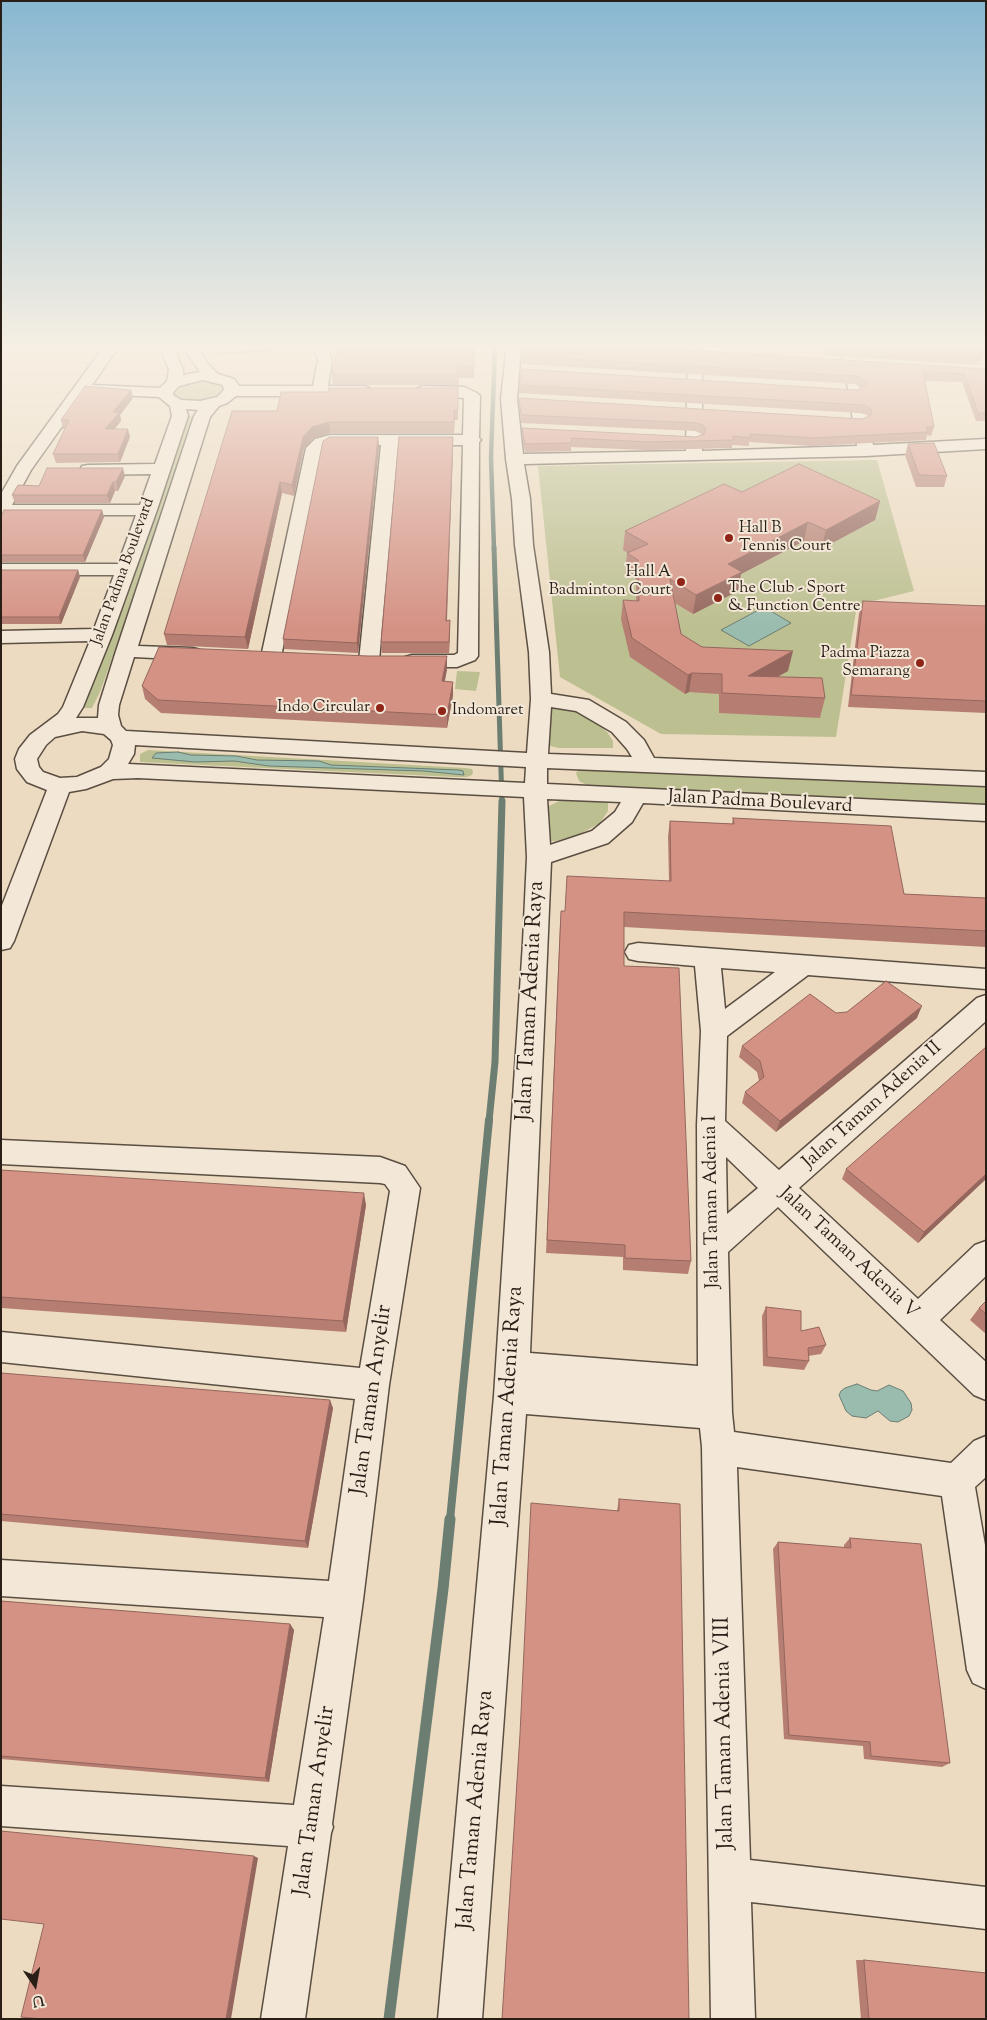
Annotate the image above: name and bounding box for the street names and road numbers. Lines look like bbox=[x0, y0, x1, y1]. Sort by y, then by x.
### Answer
street label: Jalan Padma Boulevard bbox=[88, 495, 160, 649]
street label: Jalan Padma Boulevard bbox=[667, 787, 853, 819]
street label: Jalan Taman Adenia Raya bbox=[513, 880, 551, 1122]
street label: Jalan Taman Adenia II bbox=[799, 1037, 947, 1175]
street label: Jalan Taman Adenia I bbox=[700, 1115, 726, 1289]
street label: Jalan Taman Adenia V bbox=[774, 1183, 922, 1325]
street label: Jalan Taman Adenia Raya bbox=[487, 1285, 531, 1527]
street label: Jalan Taman Anyelir bbox=[347, 1303, 399, 1497]
street label: Jalan Taman Adenia VIII bbox=[711, 1616, 741, 1850]
street label: Jalan Taman Adenia Raya bbox=[453, 1689, 501, 1931]
street label: Jalan Taman Anyelir bbox=[290, 1704, 342, 1898]

